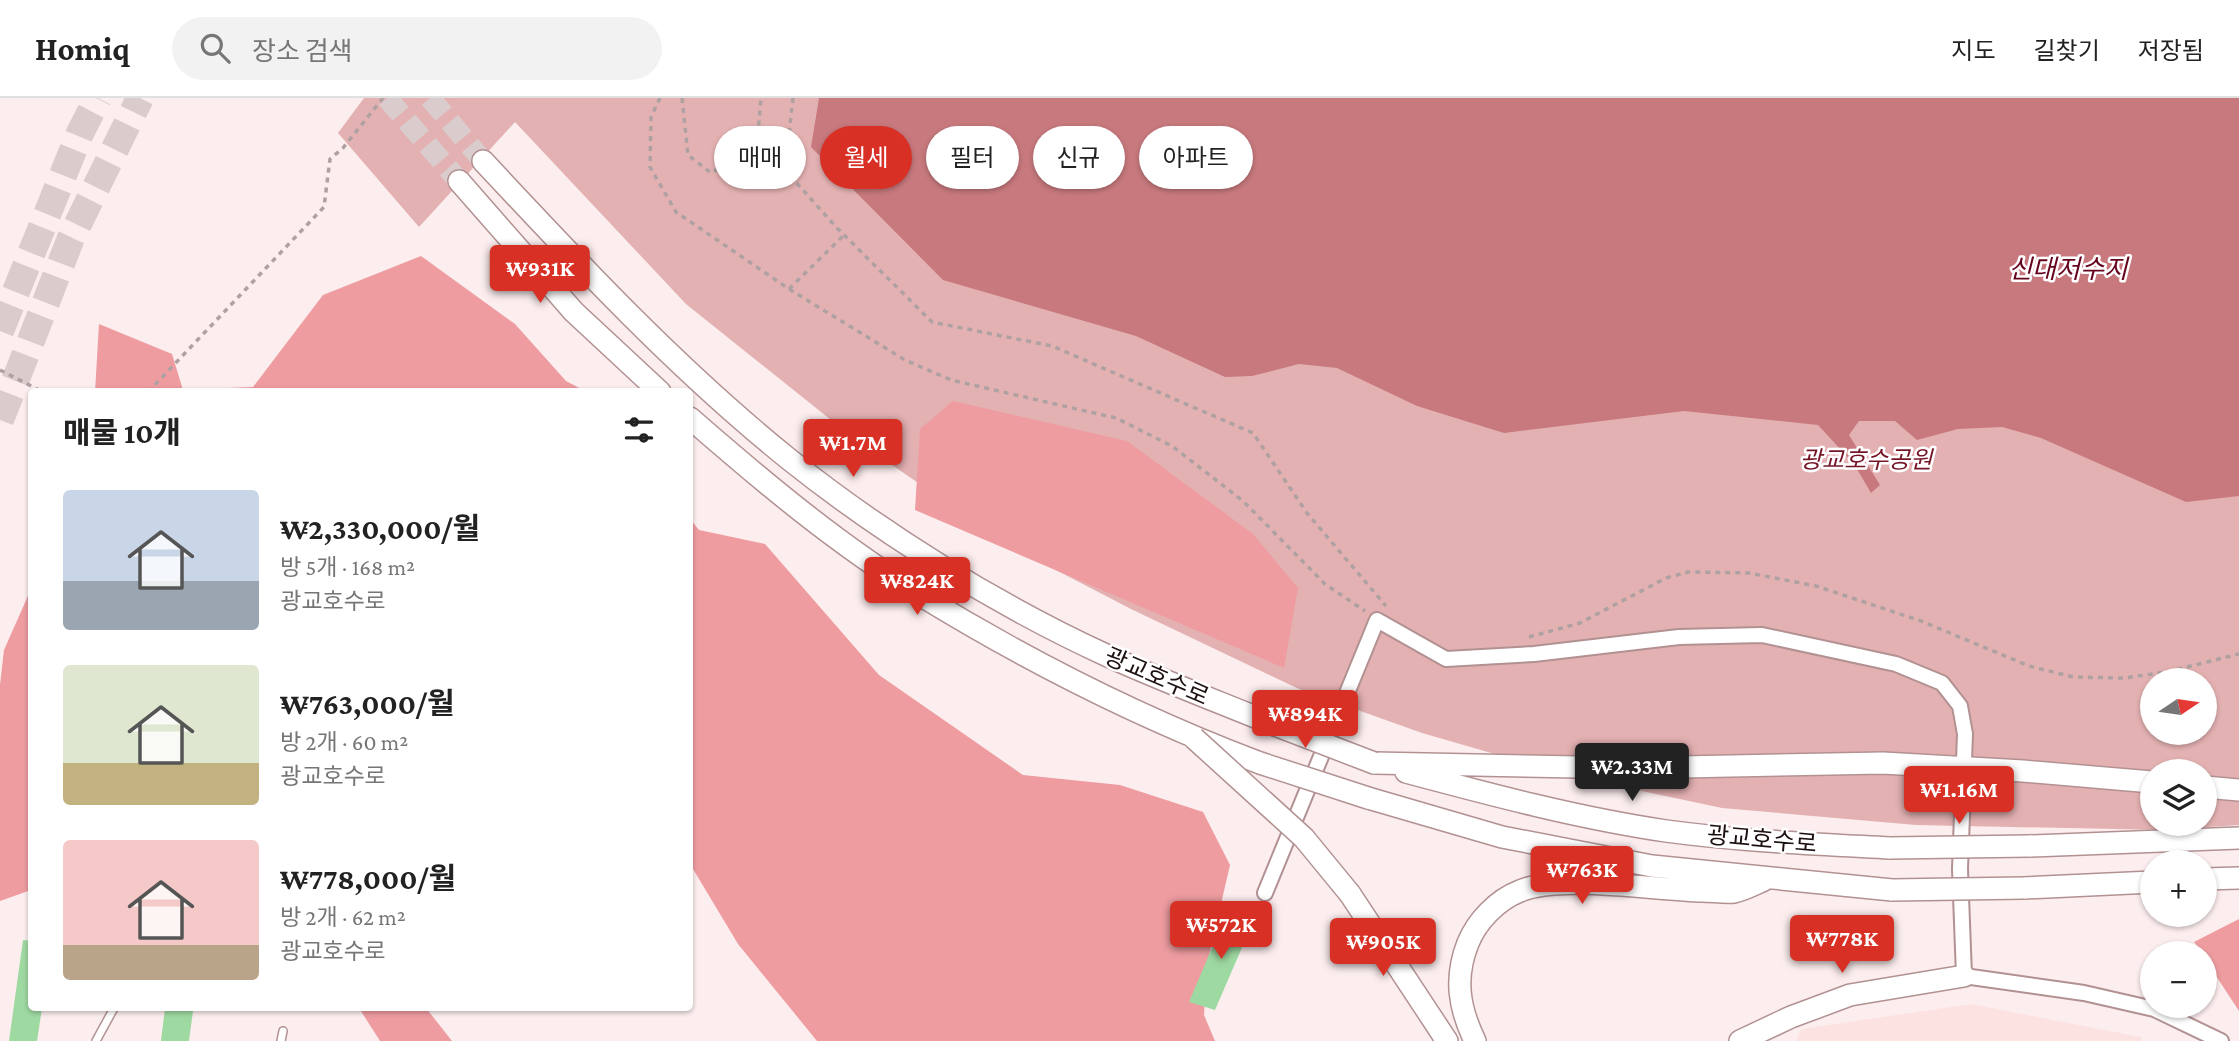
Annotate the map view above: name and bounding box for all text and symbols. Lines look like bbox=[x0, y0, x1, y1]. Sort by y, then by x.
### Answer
search box bbox=[172, 17, 662, 80]
icon: search bbox=[196, 29, 234, 67]
text: Homiq bbox=[35, 30, 130, 67]
text: 장소 검색 bbox=[252, 37, 353, 66]
text: 지도 bbox=[1951, 37, 1996, 64]
text: 길찾기 bbox=[2034, 37, 2100, 64]
text: 저장됨 bbox=[2138, 37, 2204, 64]
chip: 매매 bbox=[714, 126, 806, 189]
chip: 월세 bbox=[820, 126, 912, 189]
chip: 필터 bbox=[926, 126, 1019, 189]
chip: 신규 bbox=[1033, 126, 1125, 189]
chip: 아파트 bbox=[1139, 126, 1253, 189]
pin: ₩931K bbox=[491, 246, 589, 305]
text: ₩931K bbox=[506, 255, 574, 281]
water label: 신대저수지 bbox=[2008, 255, 2130, 284]
icon: filters bbox=[620, 411, 658, 449]
text: 매물 10개 bbox=[63, 416, 181, 449]
pin: ₩1.7M bbox=[804, 420, 902, 479]
text: ₩1.7M bbox=[819, 429, 887, 455]
park label: 광교호수공원 bbox=[1800, 446, 1934, 473]
text: ₩2,330,000/월 bbox=[280, 512, 480, 545]
icon: home bbox=[119, 518, 203, 602]
text: 방 5개 · 168 m² bbox=[280, 554, 415, 580]
pin: ₩824K bbox=[868, 558, 966, 617]
text: ₩824K bbox=[880, 567, 954, 593]
text: 광교호수로 bbox=[280, 588, 386, 614]
street label: 광교호수로 bbox=[1101, 642, 1213, 710]
north arrow bbox=[2140, 668, 2217, 746]
map controls bbox=[2140, 668, 2217, 1018]
text: ₩763,000/월 bbox=[280, 687, 455, 720]
pin: ₩894K bbox=[1256, 690, 1354, 750]
icon: home bbox=[119, 693, 203, 777]
text: ₩894K bbox=[1268, 700, 1342, 726]
text: 방 2개 · 60 m² bbox=[280, 729, 408, 755]
pin: ₩2.33M bbox=[1575, 744, 1689, 803]
text: ₩2.33M bbox=[1591, 753, 1673, 779]
button: layers bbox=[2140, 759, 2217, 836]
text: 광교호수로 bbox=[280, 763, 386, 789]
pin: ₩1.16M bbox=[1902, 766, 2016, 826]
text: ₩1.16M bbox=[1920, 776, 1998, 802]
street label: 광교호수로 bbox=[1706, 821, 1818, 857]
pin: ₩763K bbox=[1533, 846, 1631, 906]
button: + bbox=[2140, 850, 2217, 927]
text: ₩763K bbox=[1547, 856, 1617, 882]
text: ₩778,000/월 bbox=[280, 862, 456, 895]
icon: home bbox=[119, 868, 203, 952]
pin: ₩572K bbox=[1172, 902, 1270, 961]
text: 방 2개 · 62 m² bbox=[280, 904, 406, 930]
text: ₩572K bbox=[1186, 911, 1256, 937]
pin: ₩778K bbox=[1793, 916, 1891, 975]
pin: ₩905K bbox=[1334, 918, 1432, 978]
text: ₩778K bbox=[1806, 925, 1878, 951]
text: ₩905K bbox=[1346, 928, 1420, 954]
text: 광교호수로 bbox=[280, 938, 386, 964]
button: − bbox=[2140, 941, 2217, 1018]

